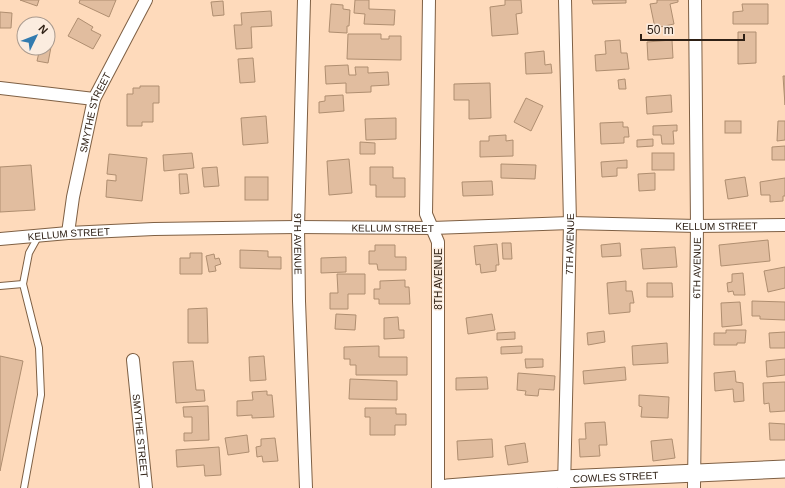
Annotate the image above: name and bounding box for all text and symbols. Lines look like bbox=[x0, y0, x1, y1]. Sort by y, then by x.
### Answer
north arrow bbox=[16, 16, 56, 56]
scale bar bbox=[641, 16, 744, 42]
text: N bbox=[36, 22, 50, 36]
text: 50 m bbox=[647, 23, 674, 37]
street label: SMYTHE STREET bbox=[78, 71, 113, 154]
street label: 9TH AVENUE bbox=[292, 213, 304, 275]
street label: 7TH AVENUE bbox=[564, 213, 576, 275]
street label: KELLUM STREET bbox=[675, 220, 758, 232]
street label: KELLUM STREET bbox=[351, 222, 434, 234]
street label: KELLUM STREET bbox=[27, 226, 110, 243]
street label: 6TH AVENUE bbox=[691, 237, 703, 299]
street label: 8TH AVENUE bbox=[433, 248, 444, 310]
street label: SMYTHE STREET bbox=[130, 393, 150, 478]
street label: COWLES STREET bbox=[573, 470, 659, 485]

